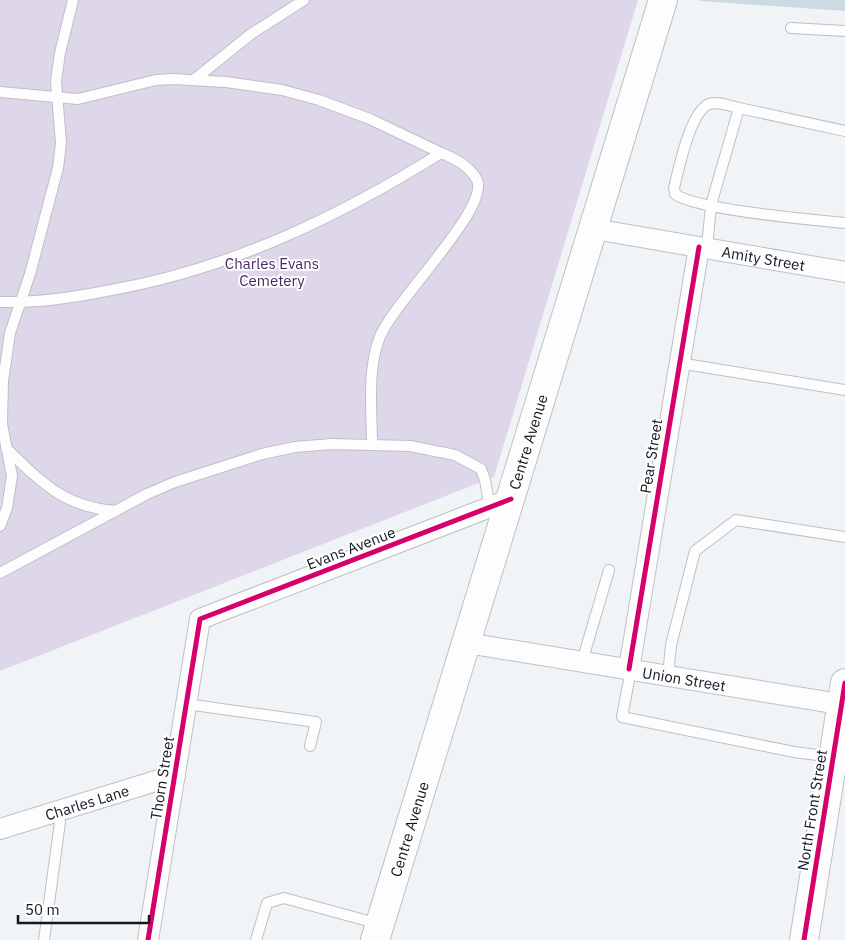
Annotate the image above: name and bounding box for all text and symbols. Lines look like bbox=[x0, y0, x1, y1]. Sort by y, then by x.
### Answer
street label: Amity Street bbox=[721, 242, 807, 274]
park label: Charles Evans Cemetery bbox=[225, 254, 319, 290]
street label: Centre Avenue bbox=[504, 392, 551, 492]
street label: Pear Street bbox=[636, 417, 666, 495]
street label: Evans Avenue bbox=[304, 522, 398, 574]
street label: Union Street bbox=[641, 662, 727, 695]
street label: Thorn Street bbox=[146, 735, 178, 821]
street label: North Front Street bbox=[793, 748, 831, 872]
street label: Centre Avenue bbox=[385, 779, 433, 879]
street label: Charles Lane bbox=[43, 780, 131, 824]
scale bar bbox=[18, 892, 149, 924]
text: 50 m bbox=[25, 900, 60, 919]

